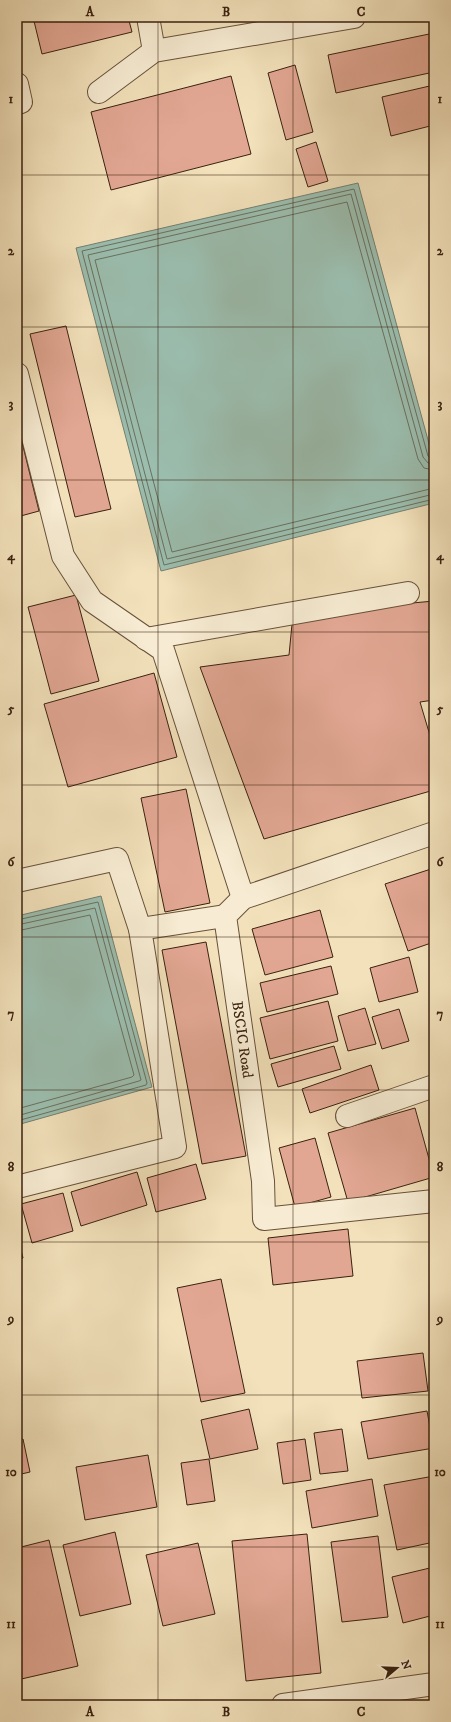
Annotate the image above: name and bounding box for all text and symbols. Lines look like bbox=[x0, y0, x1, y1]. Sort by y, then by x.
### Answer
text: A bbox=[85, 4, 95, 20]
text: B bbox=[222, 4, 230, 20]
text: C bbox=[357, 4, 366, 20]
text: 1 bbox=[9, 91, 14, 107]
text: 1 bbox=[438, 91, 443, 107]
text: 2 bbox=[8, 243, 15, 259]
text: 2 bbox=[437, 243, 444, 259]
text: 3 bbox=[9, 396, 14, 412]
text: 3 bbox=[438, 396, 443, 412]
text: 4 bbox=[6, 548, 15, 565]
text: 4 bbox=[435, 548, 444, 565]
text: 5 bbox=[7, 701, 15, 717]
text: 5 bbox=[436, 701, 444, 717]
text: 6 bbox=[8, 854, 16, 870]
text: 6 bbox=[437, 854, 445, 870]
street label: BSCIC Road bbox=[227, 1000, 257, 1080]
text: 7 bbox=[8, 1006, 15, 1022]
text: 7 bbox=[437, 1006, 444, 1022]
text: 8 bbox=[8, 1159, 15, 1175]
text: 8 bbox=[437, 1159, 444, 1175]
text: 9 bbox=[7, 1311, 14, 1327]
text: 9 bbox=[436, 1311, 443, 1327]
text: 10 bbox=[5, 1464, 17, 1480]
text: 10 bbox=[434, 1464, 446, 1480]
text: 11 bbox=[6, 1616, 16, 1632]
text: 11 bbox=[435, 1616, 445, 1632]
north arrow bbox=[377, 1648, 417, 1688]
text: N bbox=[397, 1659, 414, 1672]
text: A bbox=[85, 1704, 95, 1720]
text: B bbox=[222, 1704, 230, 1720]
text: C bbox=[357, 1704, 366, 1720]

